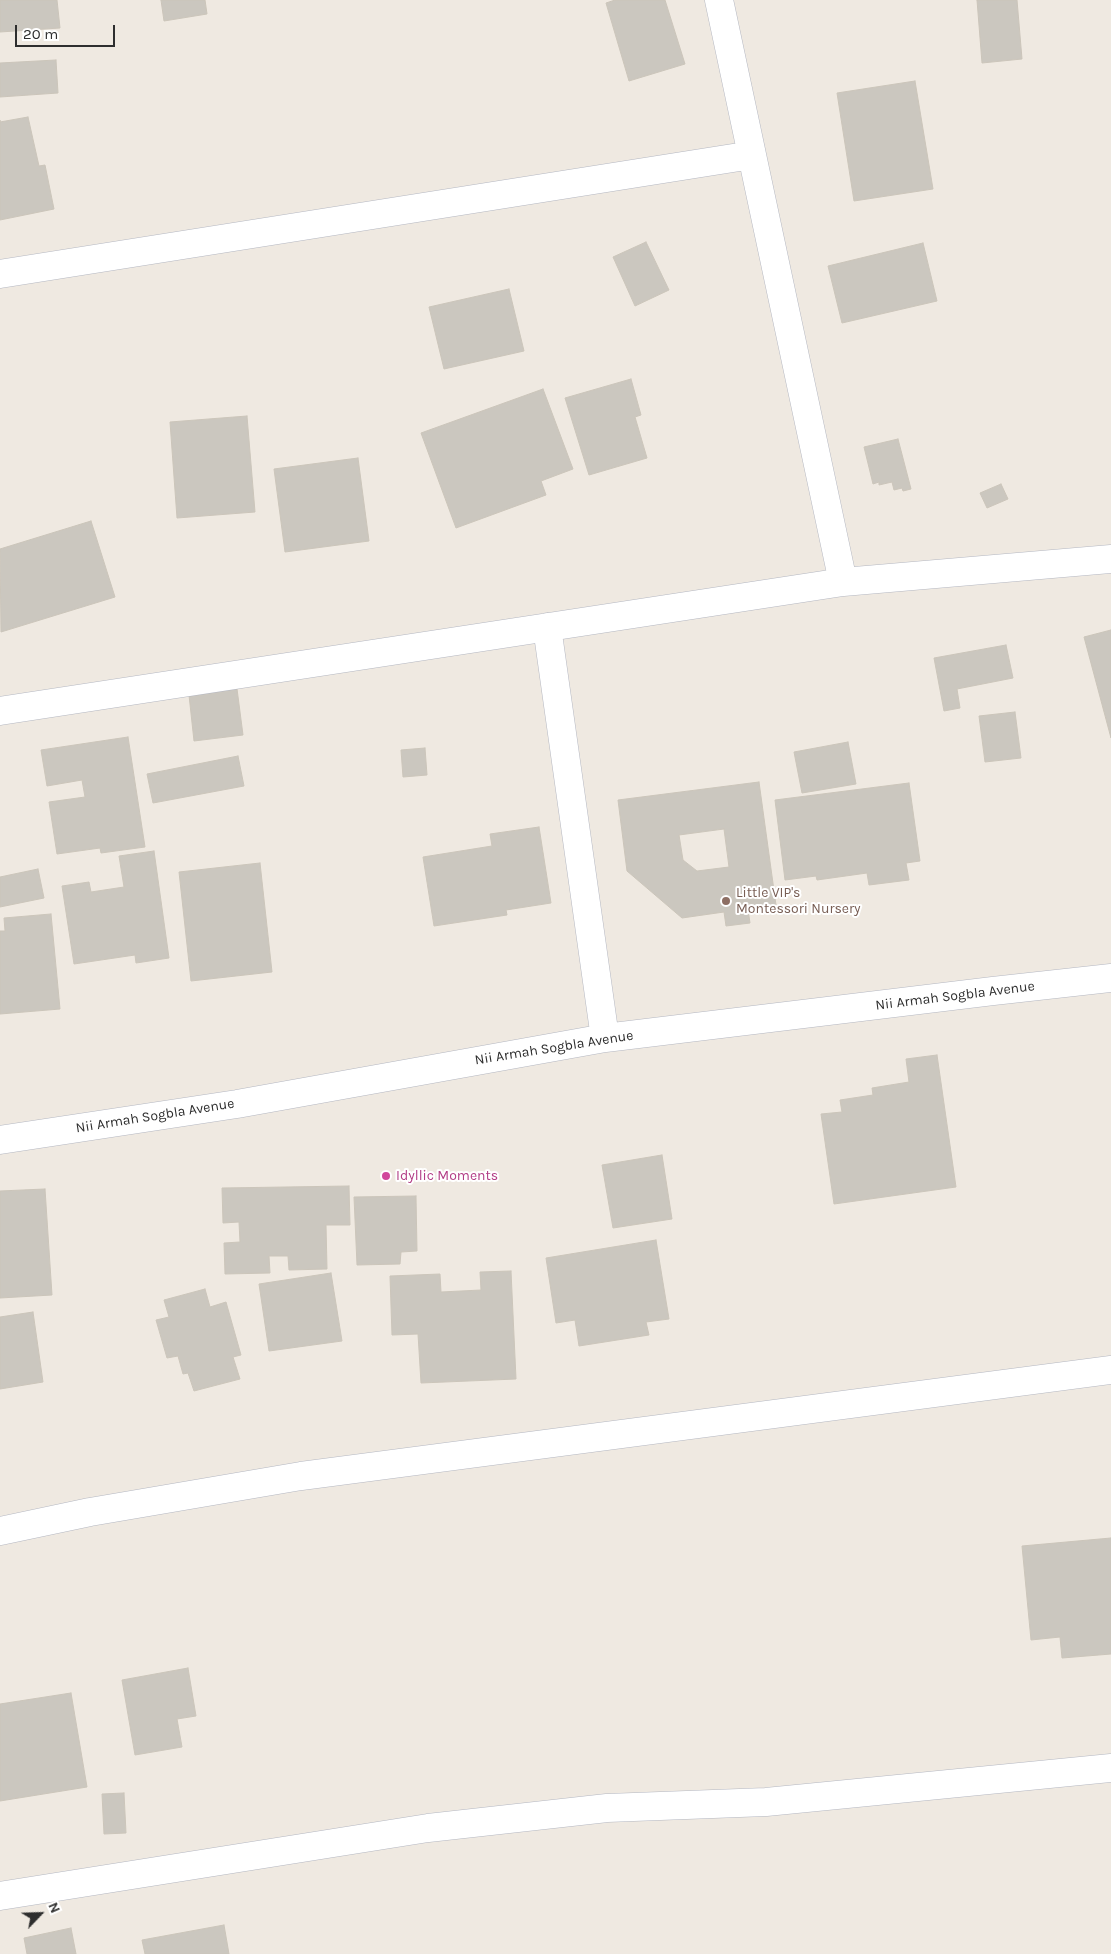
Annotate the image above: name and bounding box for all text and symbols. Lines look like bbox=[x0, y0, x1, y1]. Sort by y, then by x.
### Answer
scale bar bbox=[18, 15, 118, 47]
text: 20 m bbox=[23, 25, 58, 43]
place label: Little VIP's Montessori Nursery bbox=[736, 885, 861, 918]
marker: Little VIP's Montessori Nursery bbox=[720, 895, 732, 907]
street label: Nii Armah Sogbla Avenue bbox=[874, 978, 1036, 1014]
street label: Nii Armah Sogbla Avenue bbox=[474, 1027, 634, 1069]
street label: Nii Armah Sogbla Avenue bbox=[75, 1095, 235, 1137]
place label: Idyllic Moments bbox=[396, 1168, 498, 1184]
marker: Idyllic Moments bbox=[380, 1170, 392, 1182]
north arrow bbox=[15, 1889, 65, 1939]
text: N bbox=[44, 1900, 64, 1916]

